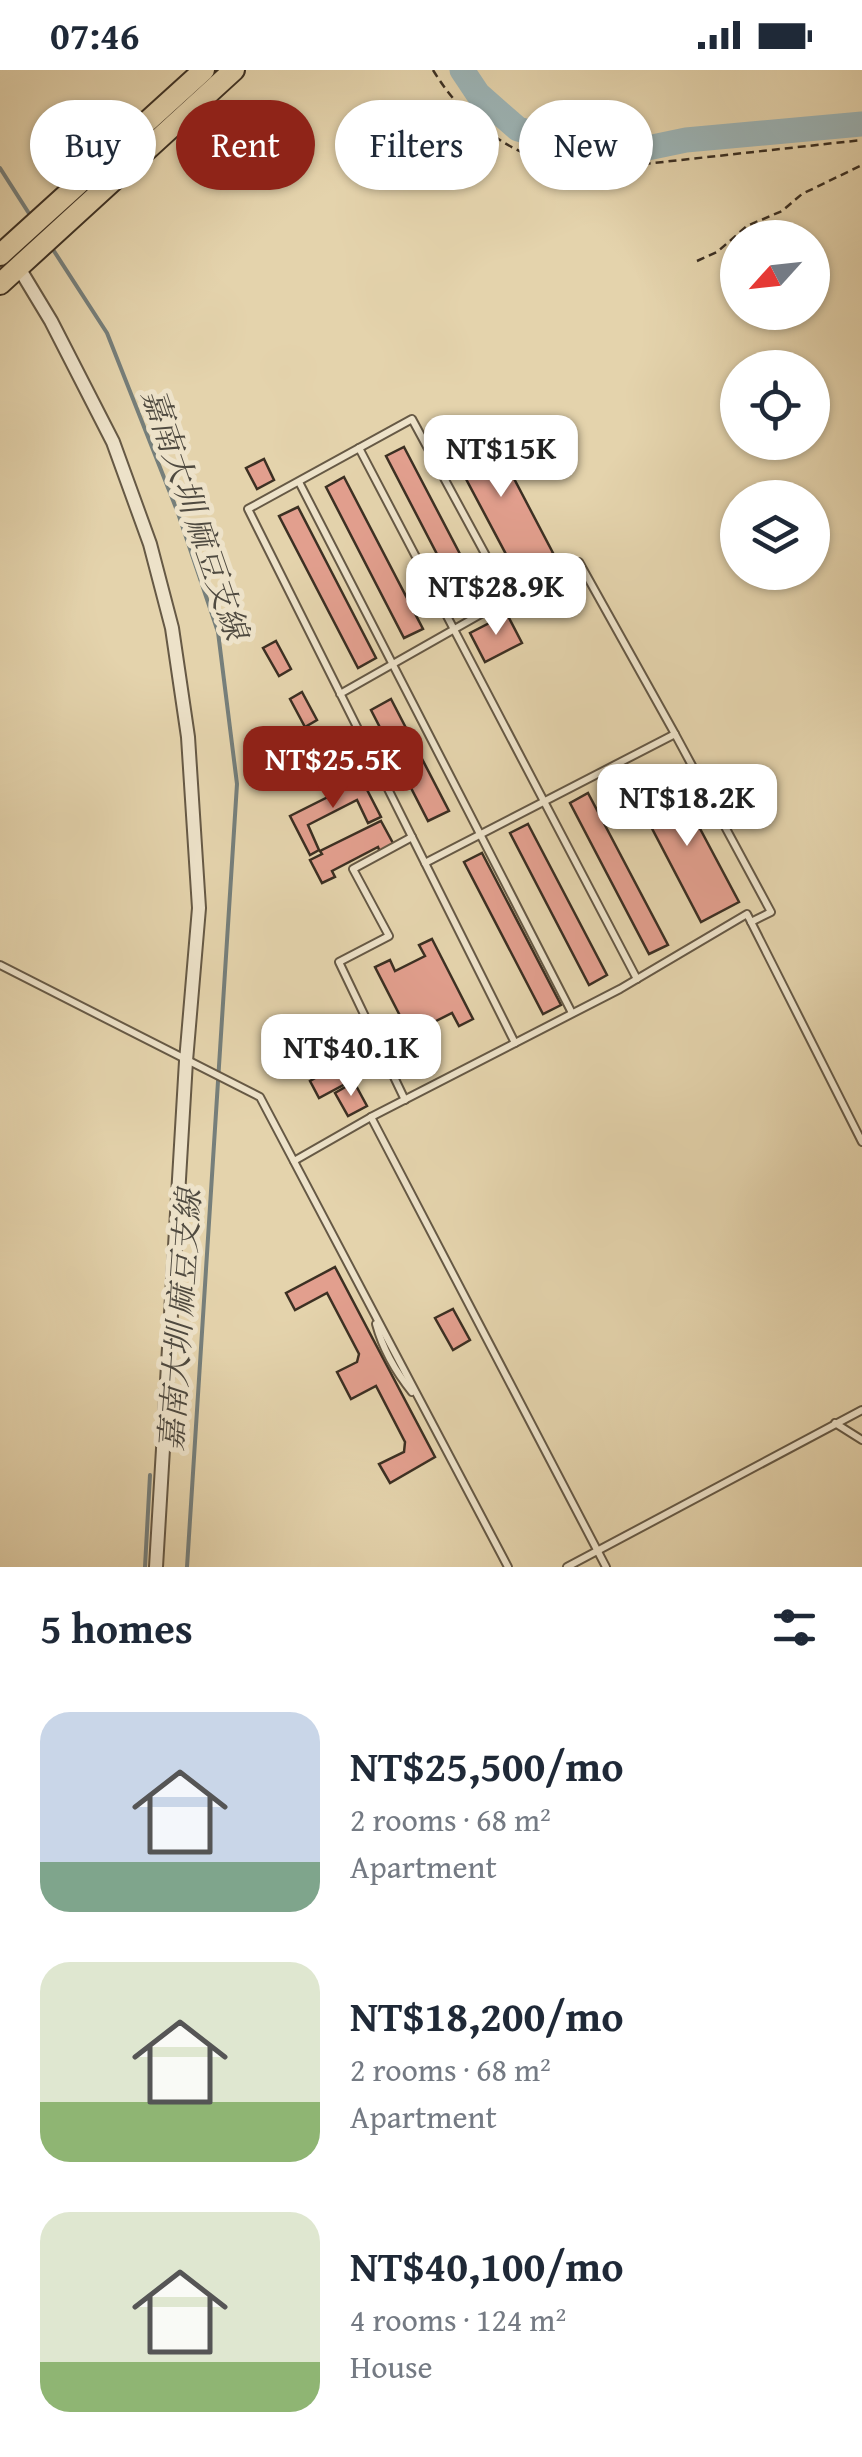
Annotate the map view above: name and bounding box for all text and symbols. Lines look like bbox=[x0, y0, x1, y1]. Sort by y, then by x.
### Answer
text: 07:46 bbox=[50, 7, 140, 63]
chip: Buy bbox=[30, 100, 156, 190]
chip: Rent bbox=[176, 100, 315, 190]
chip: Filters bbox=[335, 100, 499, 190]
chip: New bbox=[519, 100, 653, 190]
north arrow bbox=[720, 220, 830, 330]
map controls bbox=[720, 220, 830, 590]
button: locate bbox=[720, 350, 830, 460]
water label: 嘉南大圳 麻豆支線 bbox=[131, 382, 261, 648]
pin: NT$15K bbox=[420, 415, 582, 500]
text: NT$15K bbox=[446, 424, 556, 471]
button: layers bbox=[720, 480, 830, 590]
pin: NT$28.9K bbox=[393, 553, 599, 638]
text: NT$28.9K bbox=[428, 562, 564, 609]
pin: NT$25.5K bbox=[230, 726, 436, 811]
text: NT$25.5K bbox=[265, 735, 401, 782]
pin: NT$18.2K bbox=[584, 764, 790, 849]
text: NT$18.2K bbox=[619, 773, 755, 820]
pin: NT$40.1K bbox=[248, 1014, 454, 1099]
text: NT$40.1K bbox=[283, 1023, 419, 1070]
water label: 嘉南大圳 麻豆支線 bbox=[147, 1184, 212, 1452]
text: 5 homes bbox=[40, 1597, 193, 1658]
icon: filters bbox=[767, 1600, 822, 1655]
text: NT$25,500/mo bbox=[350, 1735, 624, 1796]
icon: home bbox=[120, 1752, 240, 1872]
text: 2 rooms · 68 m² bbox=[350, 1796, 551, 1843]
text: Apartment bbox=[350, 1843, 497, 1890]
text: NT$18,200/mo bbox=[350, 1985, 624, 2046]
icon: home bbox=[120, 2002, 240, 2122]
text: 2 rooms · 68 m² bbox=[350, 2046, 551, 2093]
text: Apartment bbox=[350, 2093, 497, 2140]
text: NT$40,100/mo bbox=[350, 2235, 624, 2296]
icon: home bbox=[120, 2252, 240, 2372]
text: 4 rooms · 124 m² bbox=[350, 2296, 566, 2343]
text: House bbox=[350, 2343, 433, 2390]

